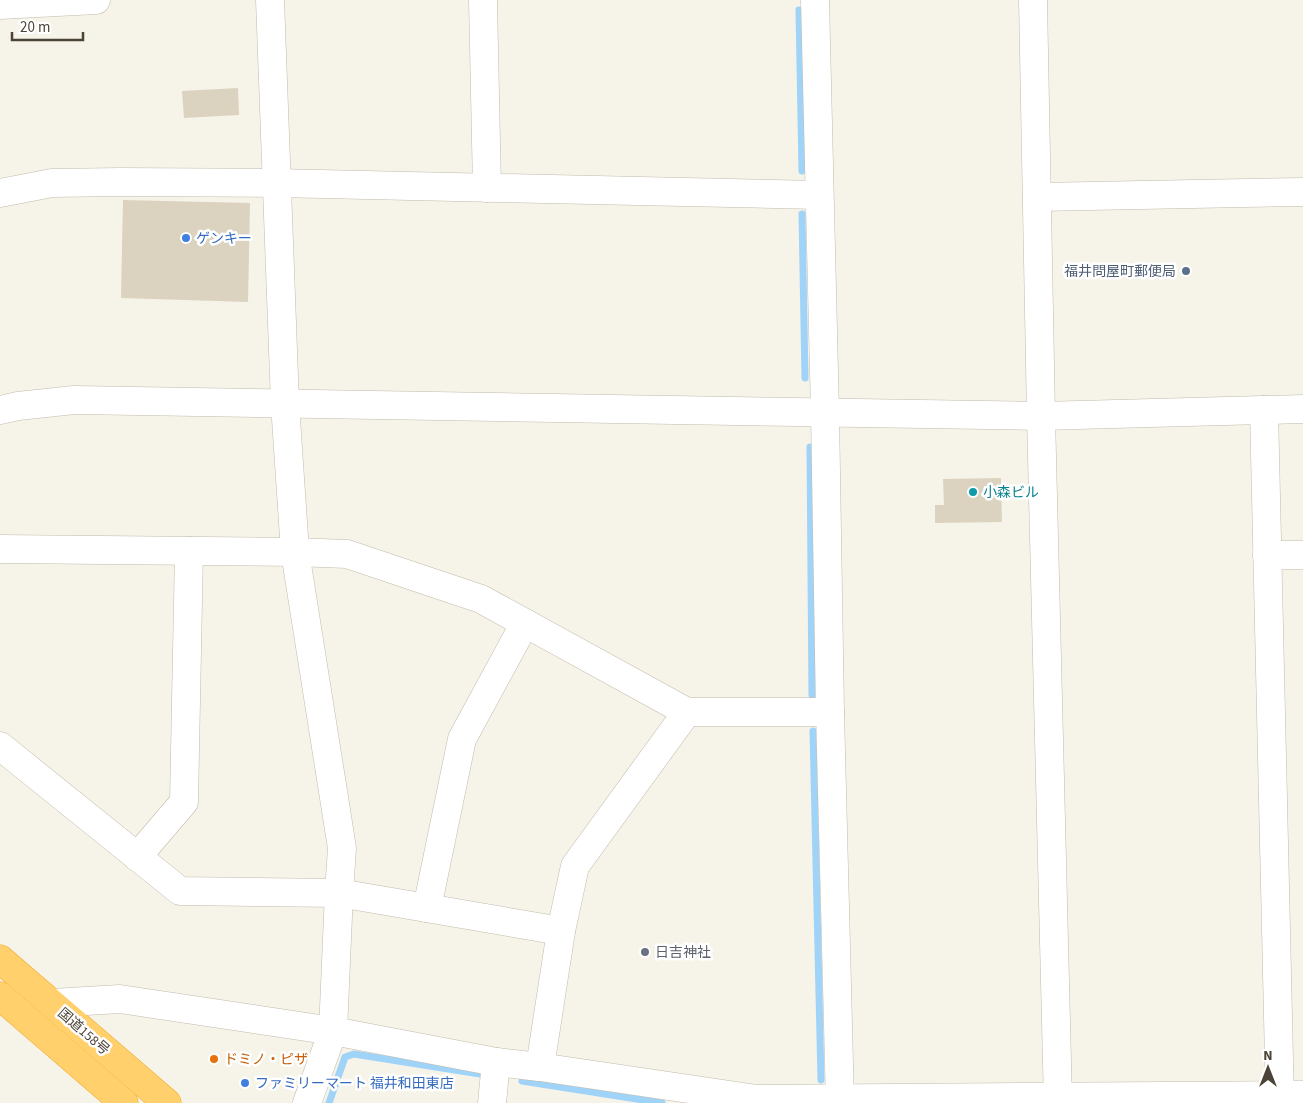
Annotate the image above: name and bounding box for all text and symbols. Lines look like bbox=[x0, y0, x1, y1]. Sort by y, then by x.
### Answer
scale bar bbox=[12, 10, 84, 42]
text: 20 m bbox=[20, 17, 50, 38]
place label: ゲンキー bbox=[196, 229, 252, 249]
marker: ゲンキー bbox=[180, 232, 192, 244]
place label: 福井問屋町郵便局 bbox=[1064, 262, 1176, 282]
marker: 福井問屋町郵便局 bbox=[1180, 265, 1192, 277]
place label: 小森ビル bbox=[983, 483, 1039, 503]
marker: 小森ビル bbox=[967, 486, 979, 498]
place label: 日吉神社 bbox=[655, 943, 711, 963]
marker: 日吉神社 bbox=[639, 946, 651, 958]
street label: 国道158号 bbox=[53, 1004, 114, 1060]
north arrow bbox=[1243, 1043, 1293, 1093]
text: N bbox=[1263, 1046, 1273, 1066]
place label: ドミノ・ピザ bbox=[224, 1050, 308, 1070]
marker: ドミノ・ピザ bbox=[208, 1053, 220, 1065]
place label: ファミリーマート 福井和田東店 bbox=[255, 1074, 454, 1094]
marker: ファミリーマート 福井和田東店 bbox=[239, 1077, 251, 1089]

